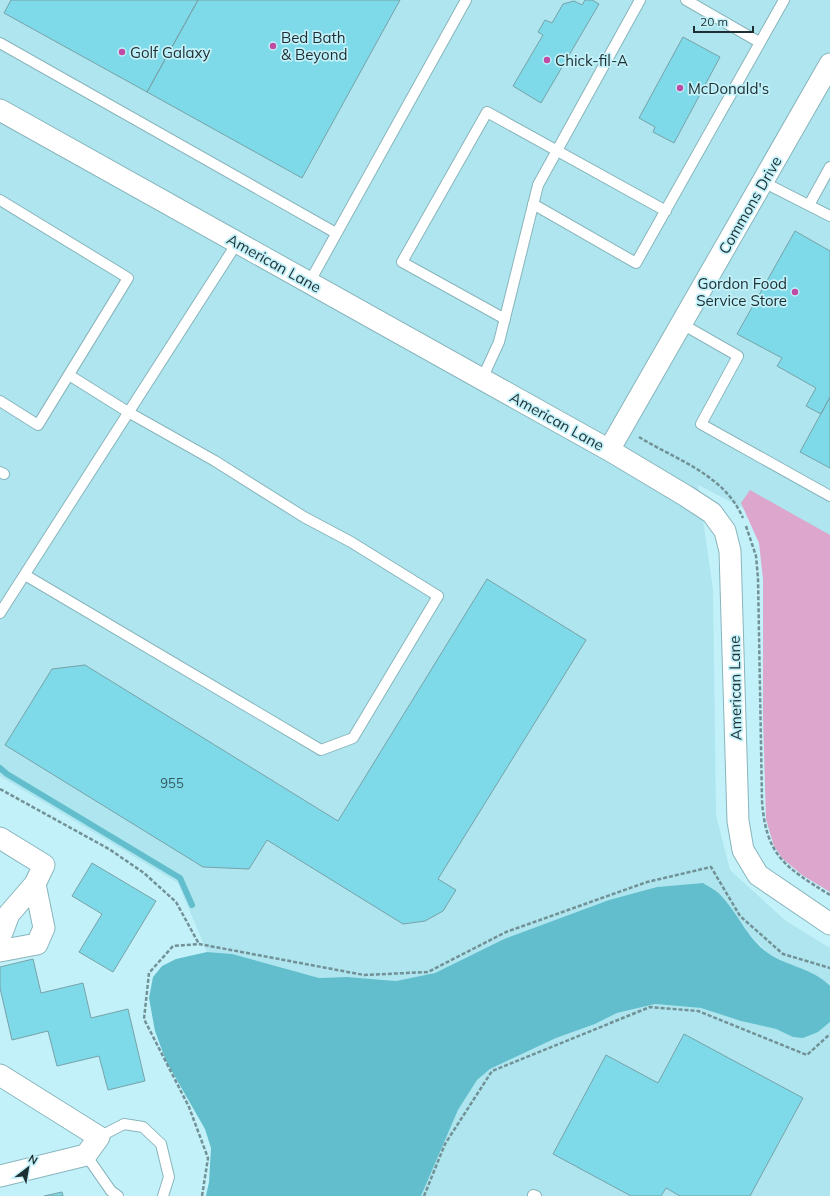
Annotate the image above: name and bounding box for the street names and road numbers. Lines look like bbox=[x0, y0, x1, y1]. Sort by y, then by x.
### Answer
street label: Commons Drive bbox=[714, 153, 786, 257]
street label: American Lane bbox=[224, 229, 324, 297]
street label: American Lane bbox=[507, 387, 607, 455]
street label: American Lane bbox=[725, 636, 745, 740]

